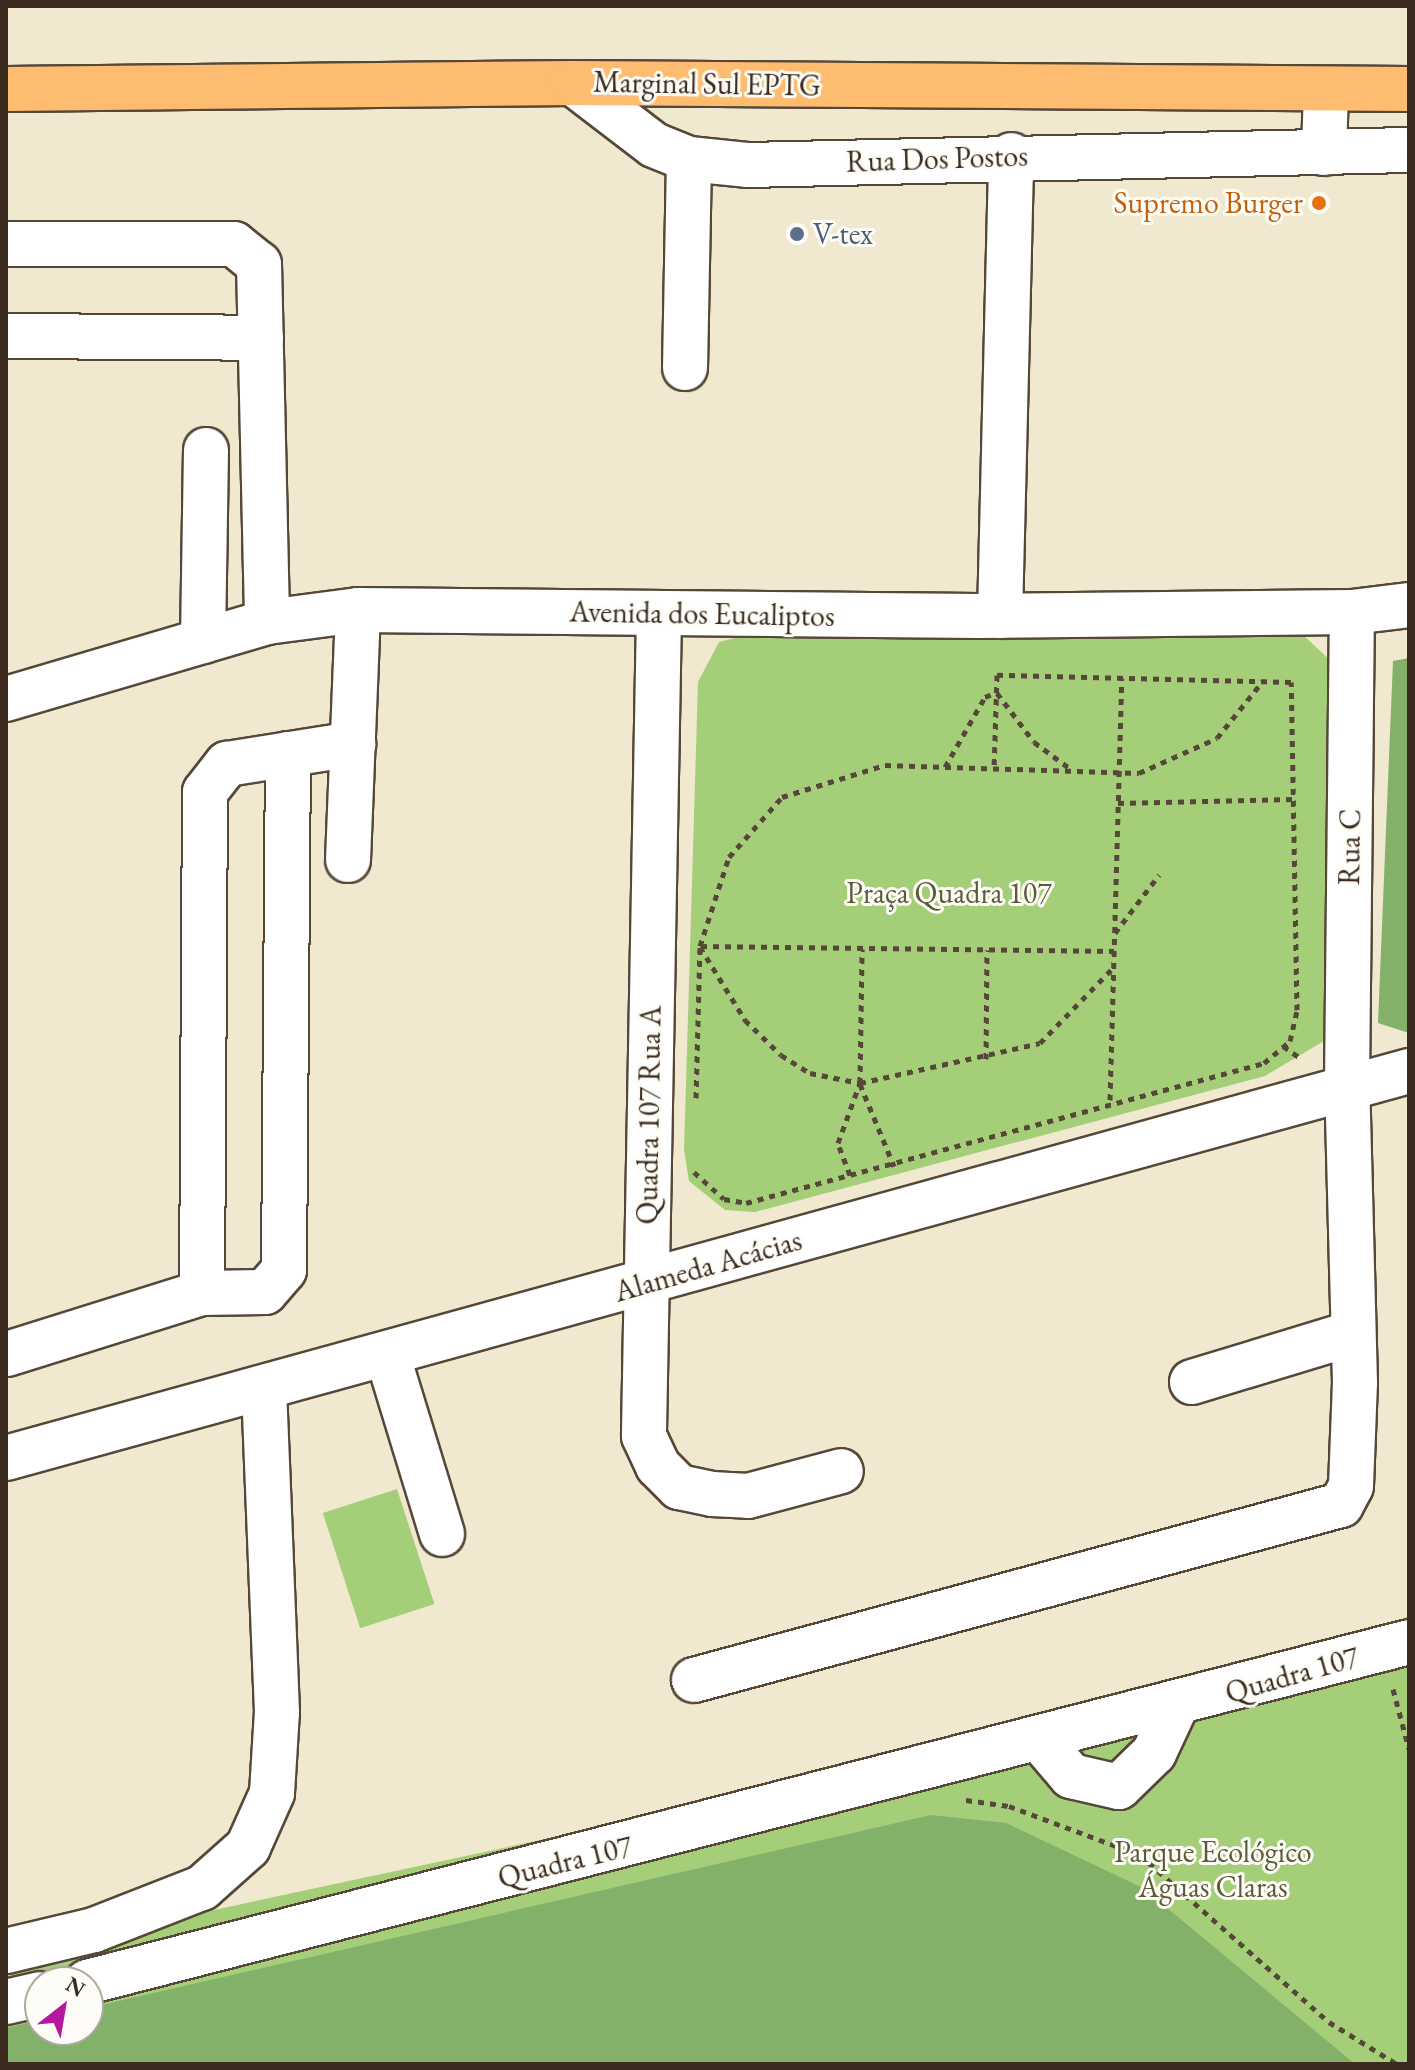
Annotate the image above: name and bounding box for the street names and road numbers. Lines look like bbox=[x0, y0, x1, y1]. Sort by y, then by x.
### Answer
street label: Marginal Sul EPTG bbox=[593, 64, 821, 104]
street label: Rua Dos Postos bbox=[845, 138, 1029, 180]
street label: Avenida dos Eucaliptos bbox=[569, 594, 835, 634]
street label: Rua C bbox=[1331, 808, 1369, 886]
street label: Quadra 107 Rua A bbox=[629, 1005, 669, 1225]
street label: Alameda Acácias bbox=[610, 1222, 806, 1310]
street label: Quadra 107 bbox=[1221, 1639, 1363, 1711]
street label: Quadra 107 bbox=[494, 1828, 636, 1896]

